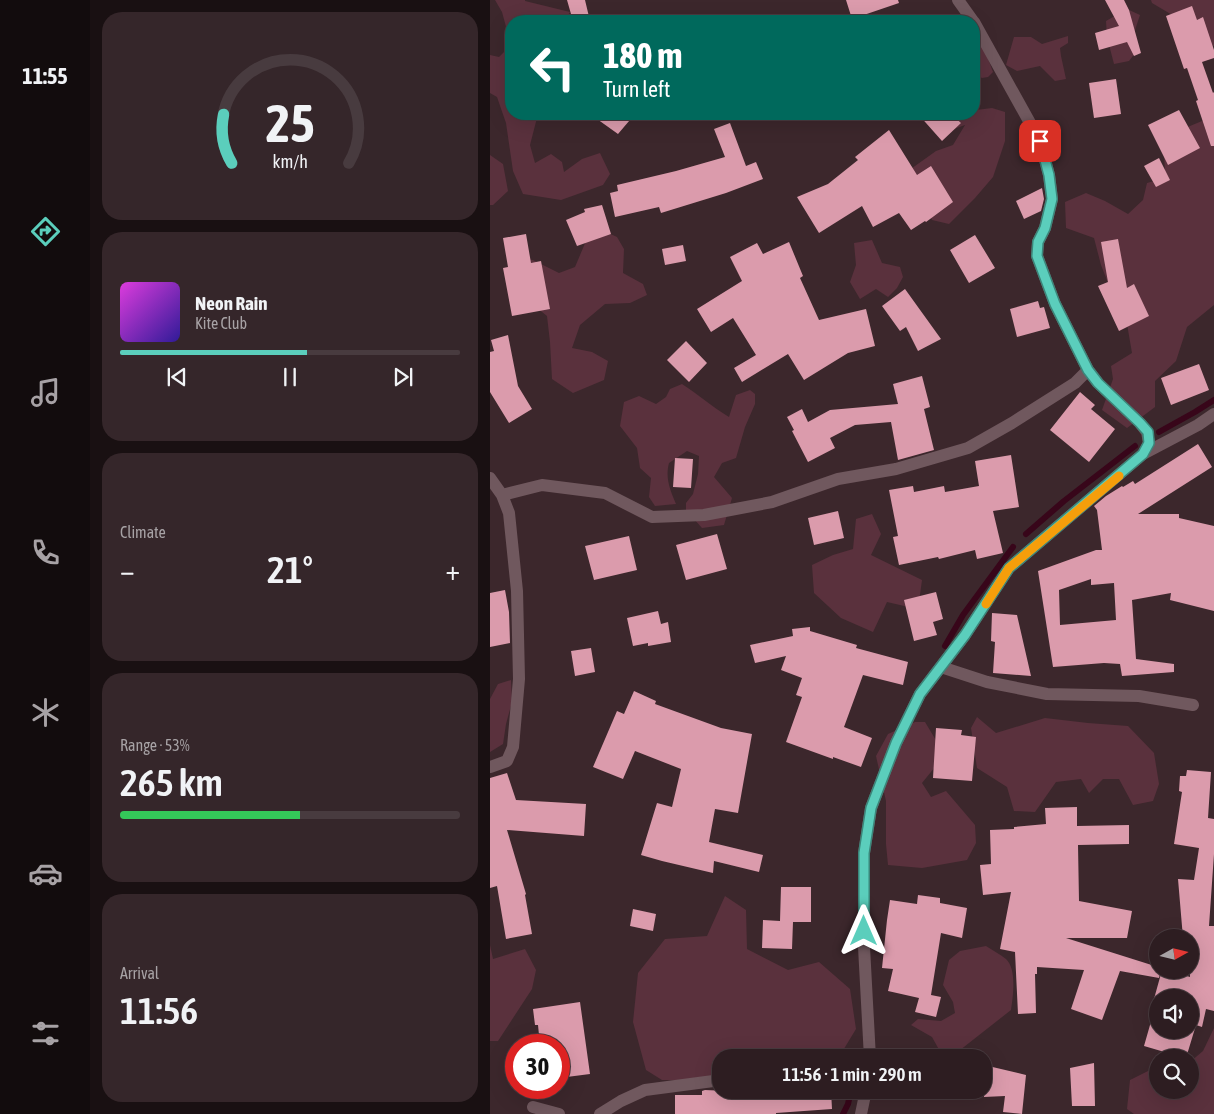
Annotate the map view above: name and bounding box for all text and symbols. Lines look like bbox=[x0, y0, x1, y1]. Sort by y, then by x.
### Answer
icon: left bbox=[520, 35, 585, 100]
text: 180 m bbox=[603, 35, 682, 75]
text: 11:55 bbox=[22, 63, 68, 89]
text: Turn left bbox=[603, 76, 670, 102]
text: 25 bbox=[266, 93, 314, 153]
pin bbox=[1019, 120, 1061, 162]
icon: arrive bbox=[1026, 127, 1054, 155]
text: km/h bbox=[272, 151, 308, 172]
icon: directions bbox=[28, 214, 63, 249]
text: Neon Rain bbox=[195, 292, 267, 314]
text: Kite Club bbox=[195, 314, 247, 332]
icon: previous bbox=[163, 363, 191, 391]
icon: pause bbox=[276, 363, 304, 391]
icon: next bbox=[389, 363, 417, 391]
icon: music bbox=[28, 375, 63, 410]
text: Climate bbox=[120, 523, 166, 541]
icon: phone bbox=[28, 535, 63, 570]
text: 21° bbox=[267, 548, 313, 591]
text: − bbox=[120, 554, 135, 586]
text: + bbox=[445, 554, 460, 586]
icon: climate bbox=[28, 695, 63, 730]
text: Range · 53% bbox=[120, 736, 190, 754]
text: 265 km bbox=[120, 761, 223, 804]
icon: car bbox=[28, 856, 63, 891]
position arrow bbox=[837, 904, 889, 956]
north arrow bbox=[1149, 929, 1199, 979]
map controls bbox=[1149, 929, 1199, 1099]
text: Arrival bbox=[120, 964, 159, 982]
text: 11:56 bbox=[120, 989, 198, 1032]
button: sound bbox=[1149, 989, 1199, 1039]
icon: filters bbox=[28, 1016, 63, 1051]
speed limit sign: 30 bbox=[505, 1034, 570, 1099]
button: search bbox=[1149, 1049, 1199, 1099]
text: 11:56 · 1 min · 290 m bbox=[782, 1063, 922, 1085]

